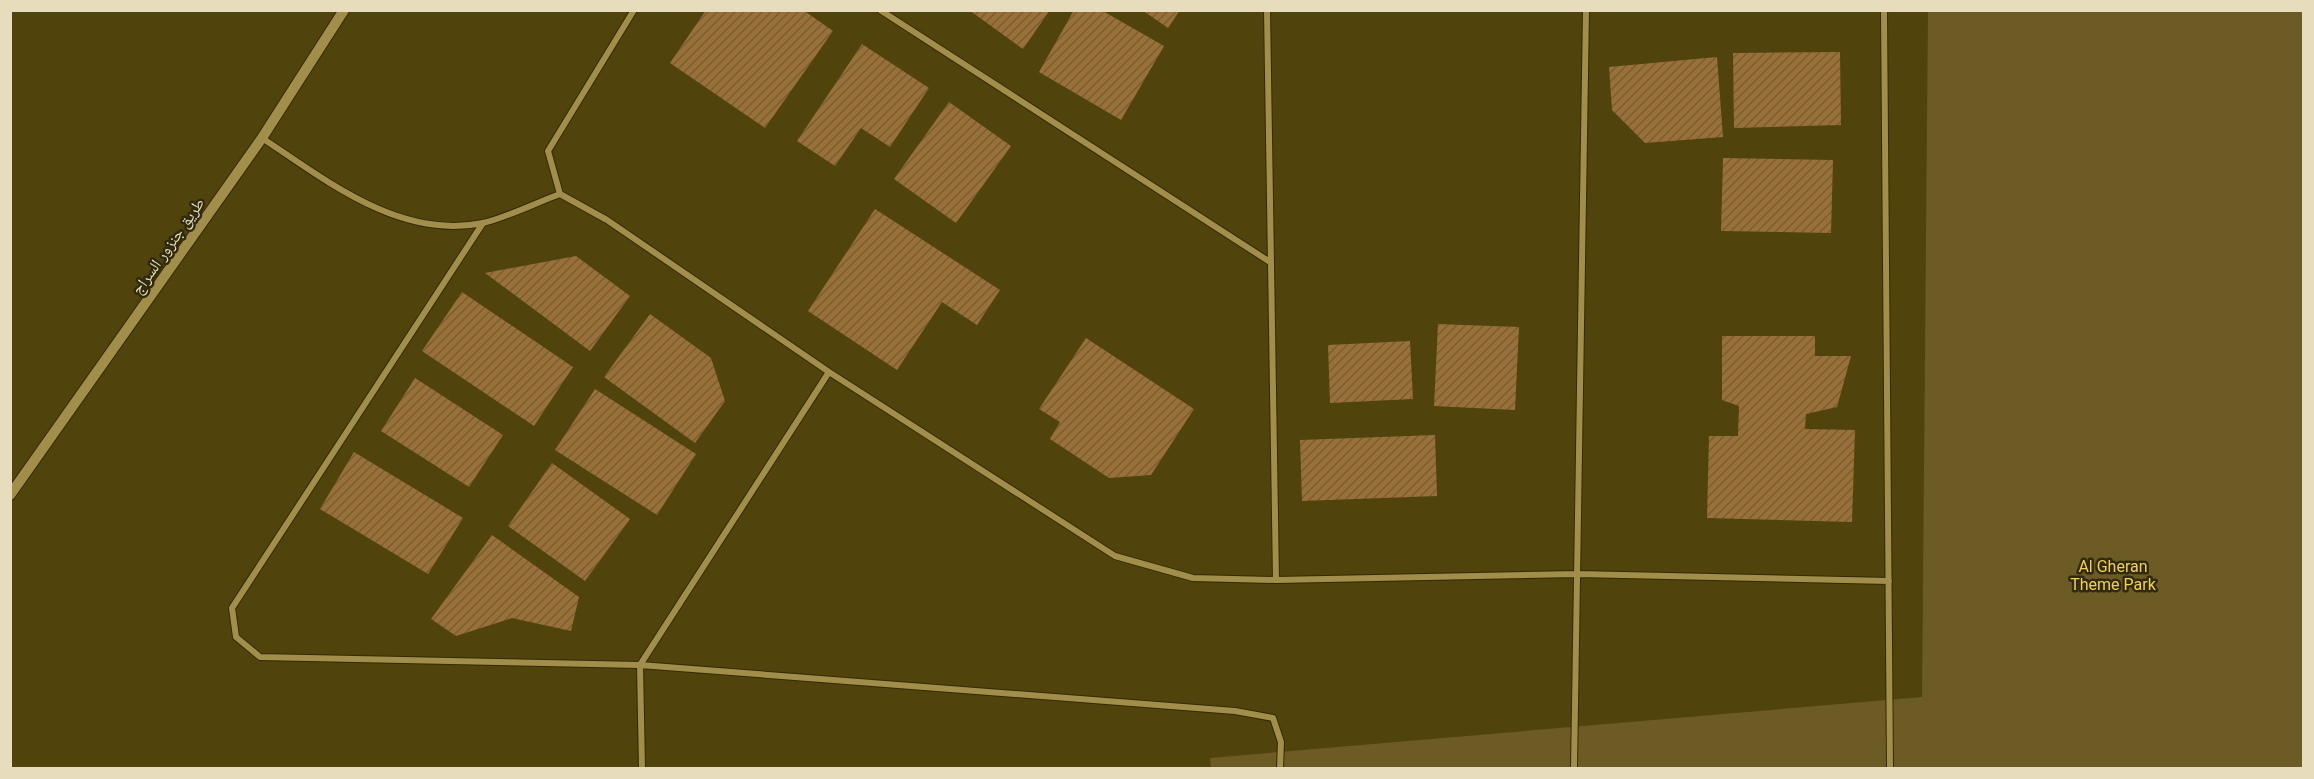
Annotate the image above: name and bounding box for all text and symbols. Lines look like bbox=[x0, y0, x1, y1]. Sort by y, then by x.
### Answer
street label: طريق جنزور السراج bbox=[128, 194, 209, 299]
park label: Al Gheran Theme Park bbox=[2070, 557, 2157, 594]

